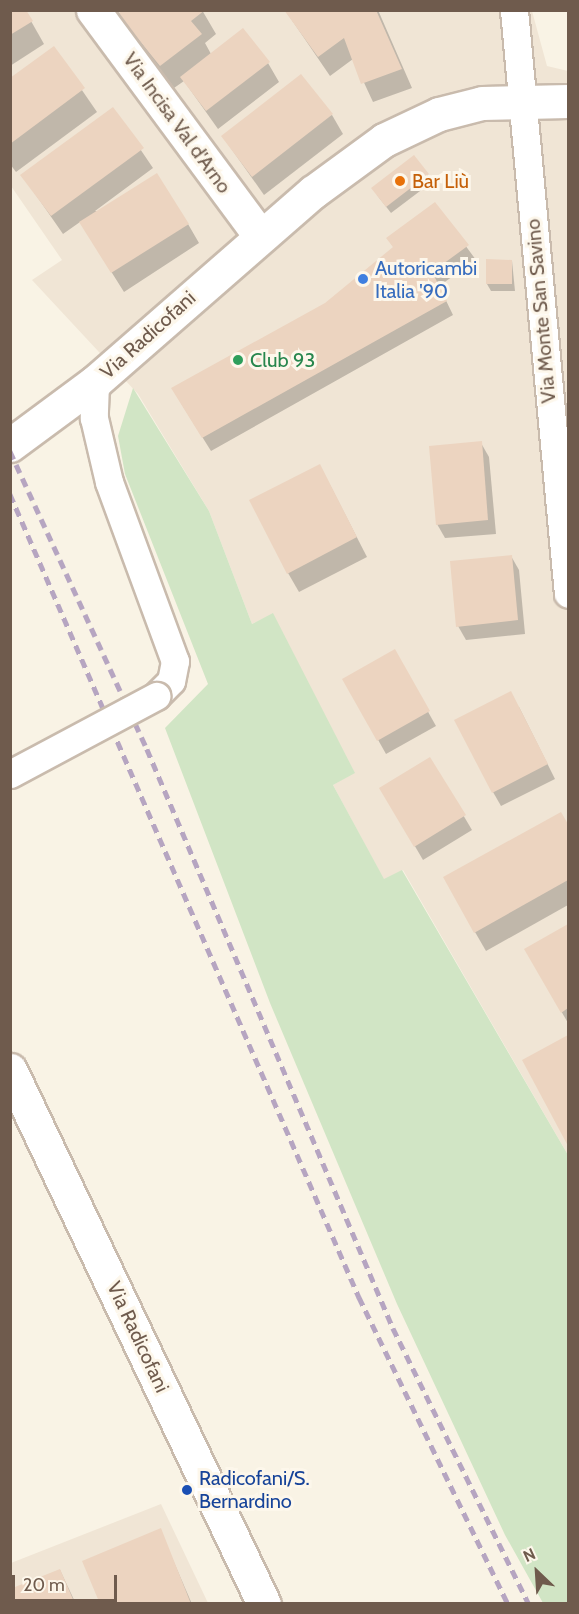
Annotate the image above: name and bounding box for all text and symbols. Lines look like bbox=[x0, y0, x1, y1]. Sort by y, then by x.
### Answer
street label: Via Incisa Val d'Arno bbox=[118, 48, 236, 198]
place label: Bar Liù bbox=[412, 169, 469, 193]
marker: Bar Liù bbox=[393, 174, 407, 188]
street label: Via Monte San Savino bbox=[521, 218, 561, 404]
place label: Autoricambi Italia '90 bbox=[375, 256, 477, 303]
marker: Autoricambi Italia '90 bbox=[356, 272, 370, 286]
street label: Via Radicofani bbox=[95, 286, 201, 384]
place label: Club 93 bbox=[250, 348, 315, 372]
marker: Club 93 bbox=[231, 353, 245, 367]
street label: Via Radicofani bbox=[102, 1278, 174, 1396]
place label: Radicofani/S. Bernardino bbox=[199, 1466, 310, 1513]
marker: Radicofani/S. Bernardino bbox=[180, 1483, 194, 1497]
north arrow bbox=[507, 1542, 567, 1602]
text: N bbox=[520, 1544, 538, 1566]
scale bar bbox=[15, 1563, 120, 1601]
text: 20 m bbox=[23, 1574, 65, 1596]

